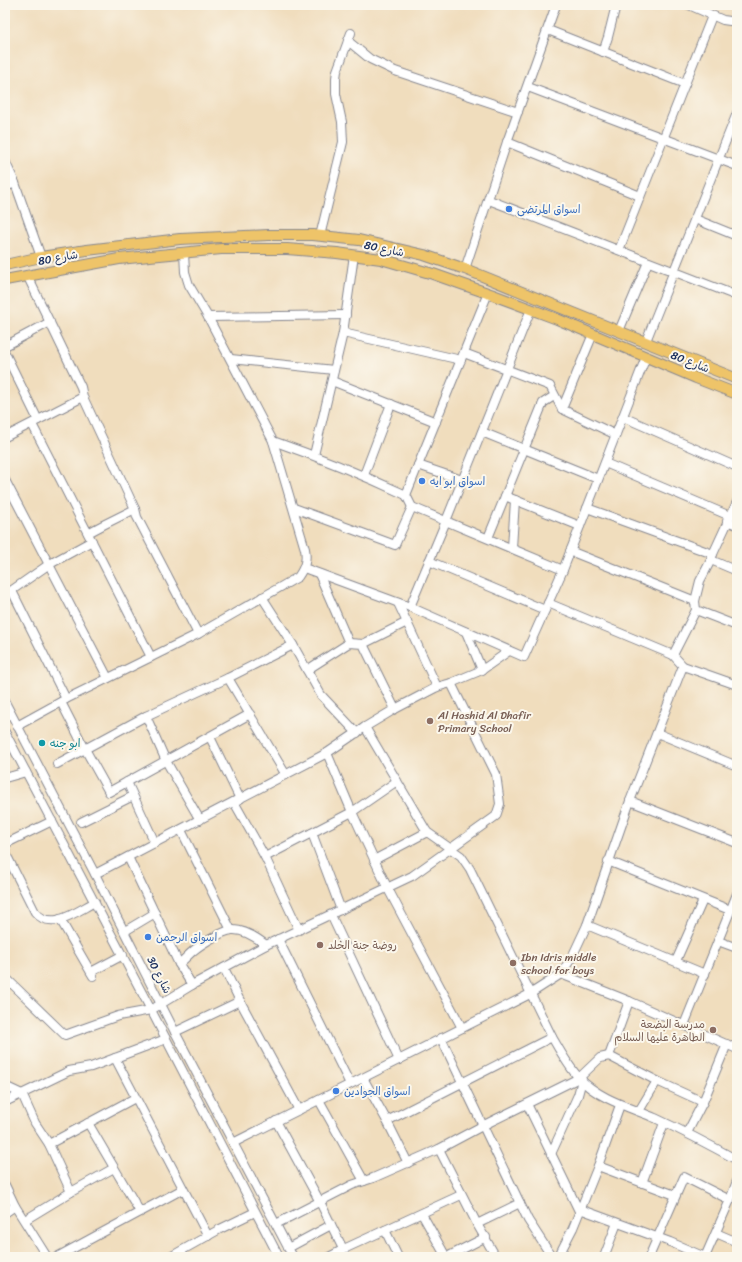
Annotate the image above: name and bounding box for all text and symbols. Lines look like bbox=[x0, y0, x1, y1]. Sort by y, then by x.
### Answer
place label: اسواق المرتضى bbox=[517, 200, 580, 219]
marker: اسواق المرتضى bbox=[504, 204, 514, 214]
street label: شارع 80 bbox=[362, 236, 406, 262]
street label: شارع 80 bbox=[37, 245, 79, 271]
street label: شارع 80 bbox=[668, 346, 712, 378]
place label: اسواق ابو ايه bbox=[430, 472, 485, 491]
marker: اسواق ابو ايه bbox=[417, 476, 427, 486]
place label: Al Hashid Al Dhafir Primary School bbox=[437, 706, 532, 738]
marker: Al Hashid Al Dhafir Primary School bbox=[425, 716, 435, 726]
place label: ابو جنه bbox=[50, 734, 80, 753]
marker: ابو جنه bbox=[37, 738, 47, 748]
place label: اسواق الرحمن bbox=[156, 928, 217, 947]
marker: اسواق الرحمن bbox=[143, 932, 153, 942]
place label: روضة جنة الخلد bbox=[328, 936, 397, 955]
marker: روضة جنة الخلد bbox=[315, 940, 325, 950]
place label: Ibn Idris middle school for boys bbox=[520, 948, 597, 980]
street label: شارع 30 bbox=[142, 953, 176, 997]
marker: Ibn Idris middle school for boys bbox=[508, 958, 518, 968]
place label: مدرسة البضعة الطاهرة عليها السلام bbox=[614, 1015, 705, 1047]
marker: مدرسة البضعة الطاهرة عليها السلام bbox=[708, 1025, 718, 1035]
place label: اسواق الجوادين bbox=[344, 1082, 411, 1101]
marker: اسواق الجوادين bbox=[331, 1086, 341, 1096]

